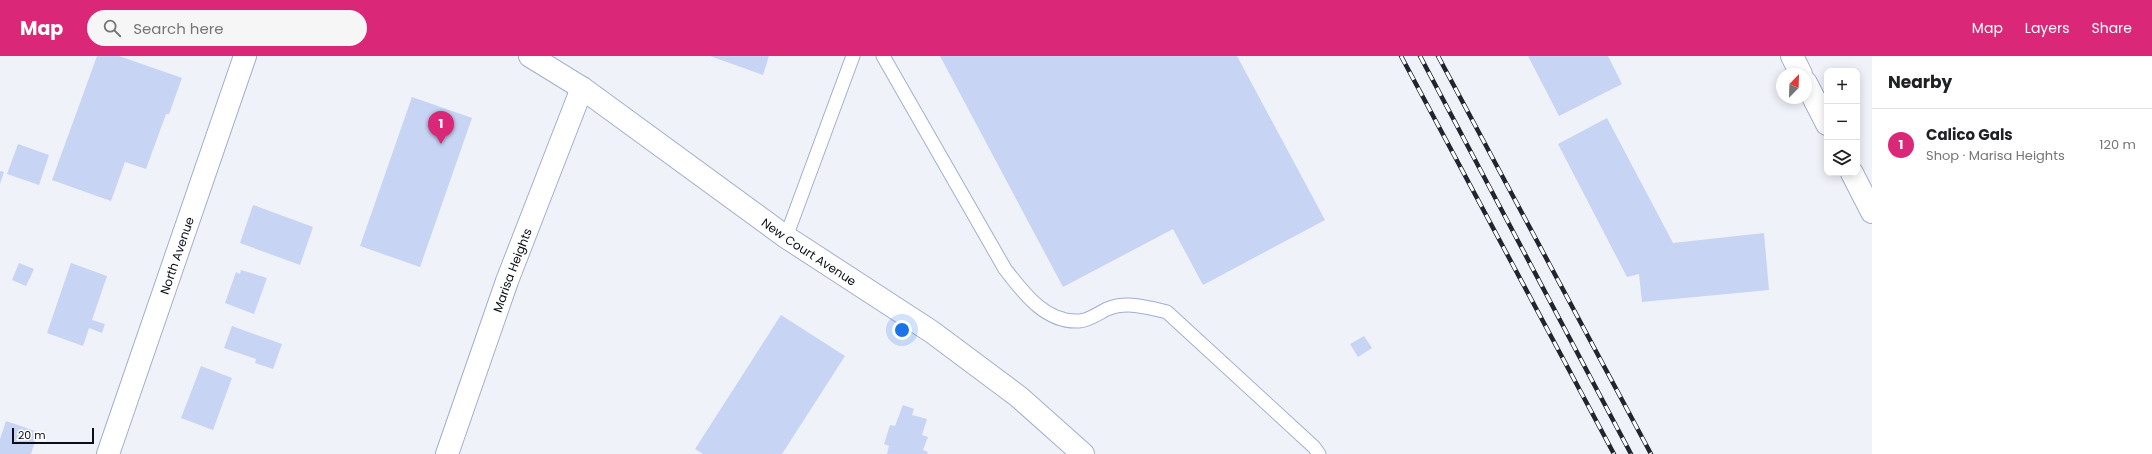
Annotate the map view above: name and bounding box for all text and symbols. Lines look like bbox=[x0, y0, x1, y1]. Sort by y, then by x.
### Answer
search box bbox=[87, 10, 367, 46]
text: Map bbox=[20, 15, 63, 42]
icon: search bbox=[101, 17, 123, 39]
text: Search here bbox=[133, 18, 224, 39]
text: Map bbox=[1972, 18, 2003, 38]
text: Layers bbox=[2025, 18, 2069, 38]
text: Share bbox=[2091, 18, 2132, 38]
north arrow bbox=[1776, 68, 1812, 104]
map controls bbox=[1824, 68, 1860, 176]
button: + bbox=[1824, 68, 1860, 104]
text: Nearby bbox=[1888, 70, 1952, 94]
button: − bbox=[1824, 104, 1860, 140]
pin: 1 bbox=[428, 111, 454, 144]
text: Calico Gals bbox=[1926, 124, 2013, 145]
text: 1 bbox=[1899, 135, 1903, 154]
text: 120 m bbox=[2099, 135, 2136, 154]
button: layers bbox=[1824, 140, 1860, 176]
text: Shop · Marisa Heights bbox=[1926, 146, 2065, 165]
street label: North Avenue bbox=[155, 214, 198, 296]
street label: New Court Avenue bbox=[758, 214, 860, 289]
street label: Marisa Heights bbox=[488, 226, 535, 314]
your location bbox=[892, 320, 912, 340]
scale bar bbox=[12, 426, 94, 445]
text: 20 m bbox=[18, 427, 46, 443]

